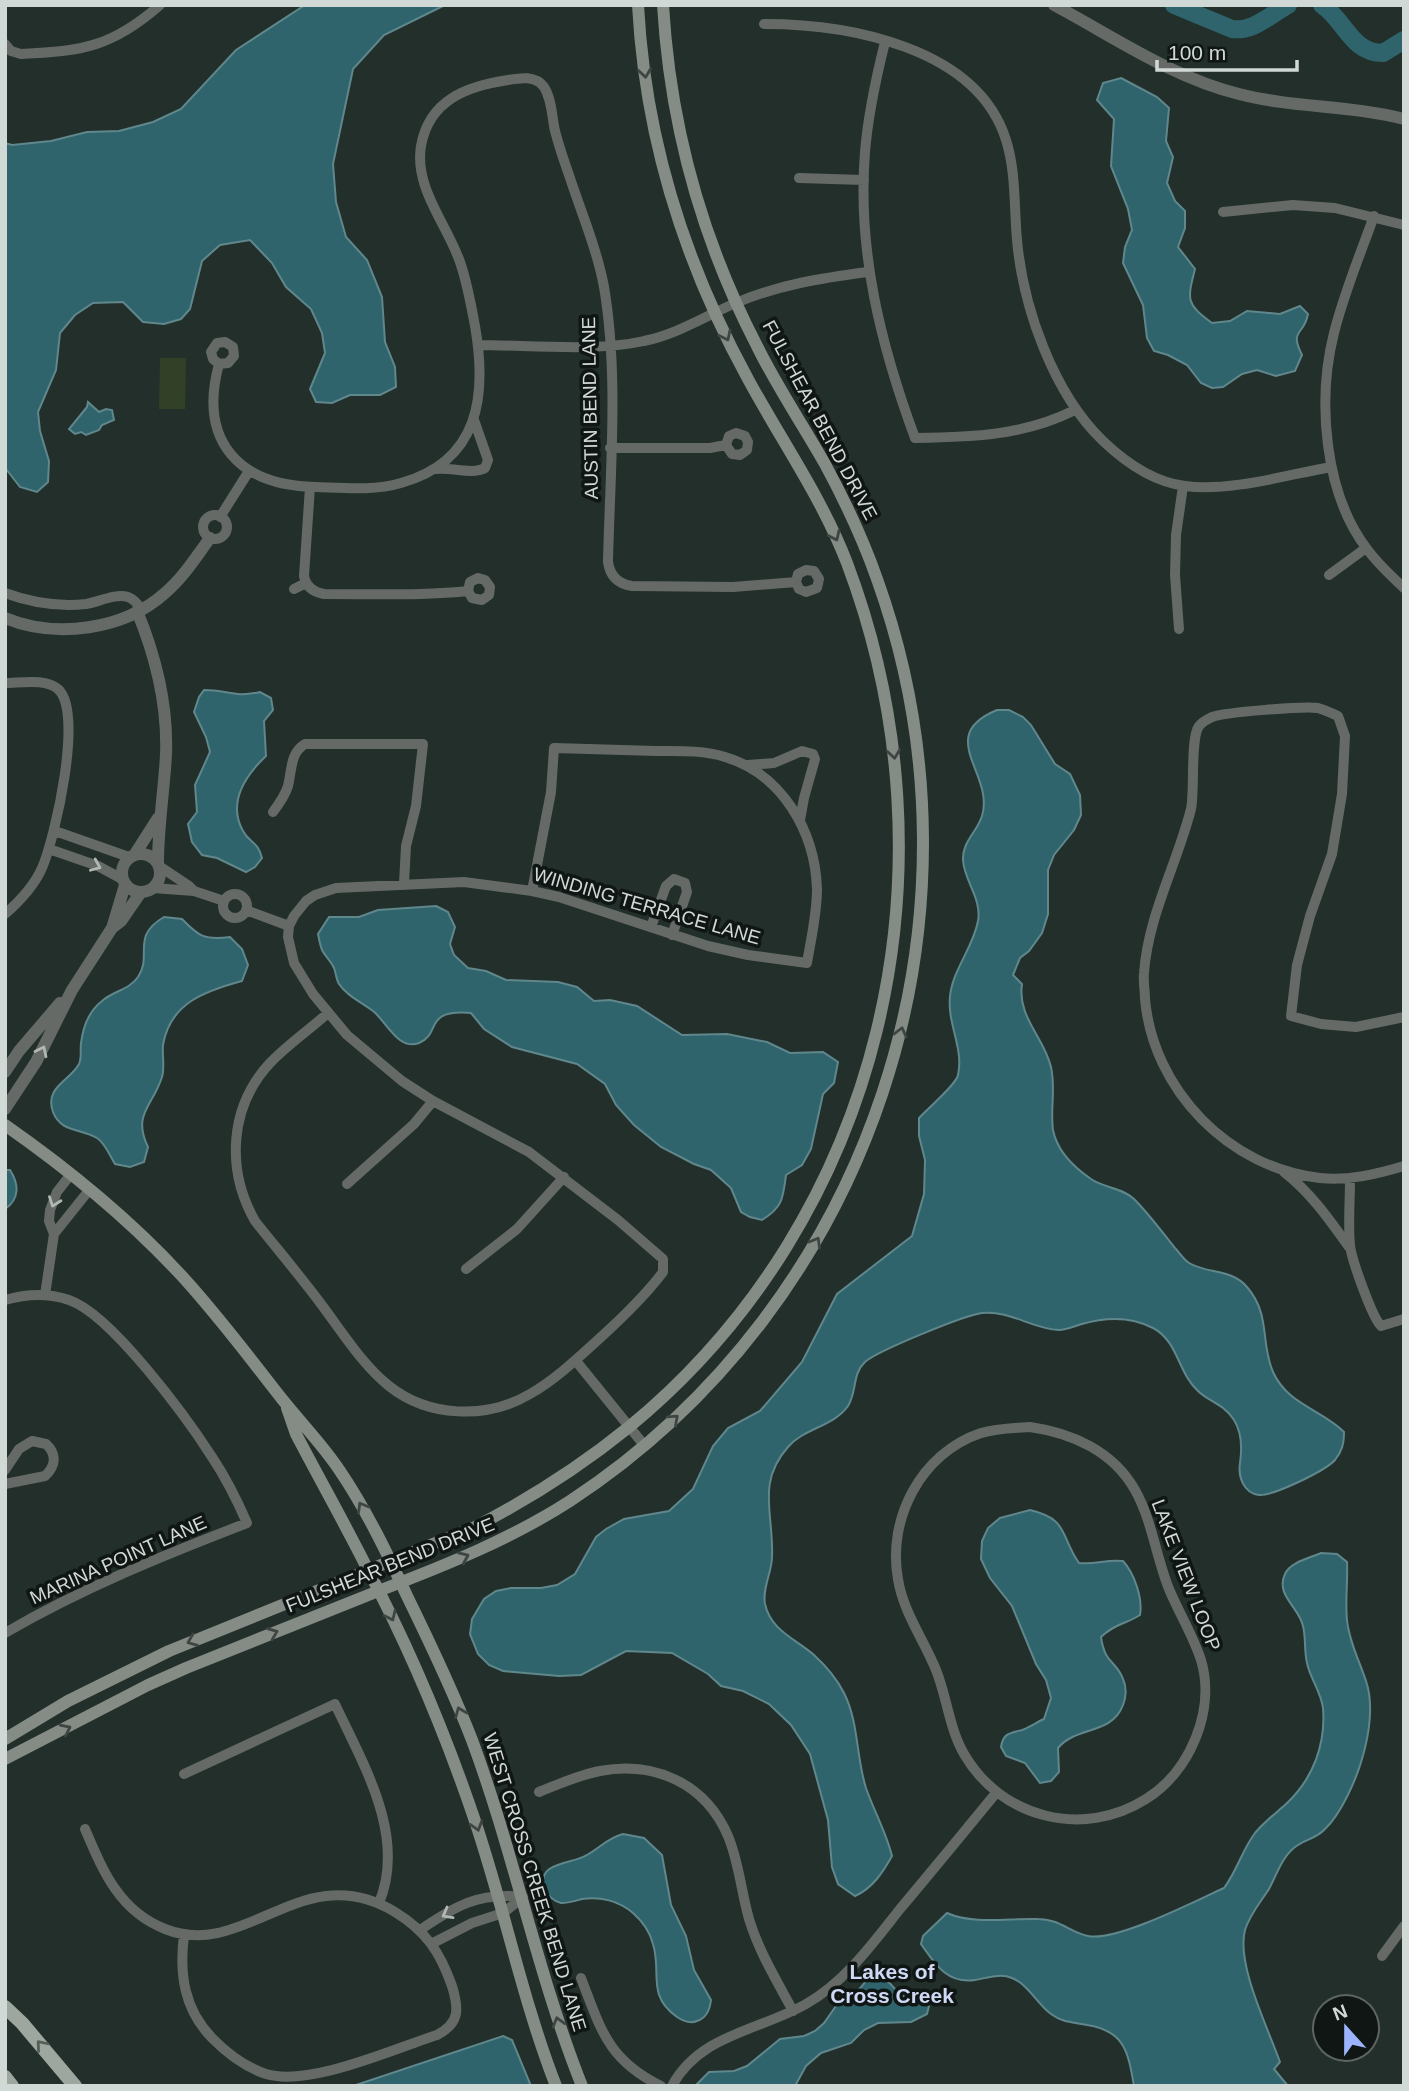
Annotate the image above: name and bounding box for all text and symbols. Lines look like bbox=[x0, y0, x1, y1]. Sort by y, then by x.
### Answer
scale bar bbox=[1157, 28, 1297, 72]
text: 100 m bbox=[1168, 41, 1226, 64]
one-way arrow bbox=[637, 67, 652, 79]
street label: AUSTIN BEND LANE bbox=[578, 317, 602, 499]
street label: FULSHEAR BEND DRIVE bbox=[758, 317, 882, 523]
one-way arrow bbox=[717, 329, 731, 341]
one-way arrow bbox=[827, 529, 841, 541]
one-way arrow bbox=[887, 749, 902, 760]
one-way arrow bbox=[89, 858, 101, 872]
street label: WINDING TERRACE LANE bbox=[531, 864, 763, 948]
one-way arrow bbox=[893, 1026, 907, 1038]
one-way arrow bbox=[33, 1046, 47, 1058]
one-way arrow bbox=[48, 1195, 62, 1208]
one-way arrow bbox=[808, 1237, 821, 1250]
one-way arrow bbox=[666, 1415, 679, 1427]
street label: LAKE VIEW LOOP bbox=[1147, 1496, 1225, 1654]
one-way arrow bbox=[357, 1501, 370, 1514]
street label: MARINA POINT LANE bbox=[27, 1512, 209, 1608]
street label: FULSHEAR BEND DRIVE bbox=[283, 1514, 497, 1616]
one-way arrow bbox=[457, 1551, 470, 1565]
one-way arrow bbox=[382, 1609, 396, 1621]
one-way arrow bbox=[266, 1628, 278, 1642]
one-way arrow bbox=[186, 1633, 198, 1647]
one-way arrow bbox=[455, 1706, 469, 1718]
one-way arrow bbox=[59, 1723, 71, 1737]
street label: WEST CROSS CREEK BEND LANE bbox=[479, 1730, 591, 2034]
one-way arrow bbox=[468, 1820, 483, 1832]
one-way arrow bbox=[441, 1906, 454, 1919]
district label: Lakes of Cross Creek bbox=[830, 1960, 954, 2007]
north arrow bbox=[1311, 1993, 1381, 2063]
text: N bbox=[1330, 2000, 1350, 2025]
one-way arrow bbox=[551, 2016, 566, 2028]
one-way arrow bbox=[37, 2041, 49, 2054]

